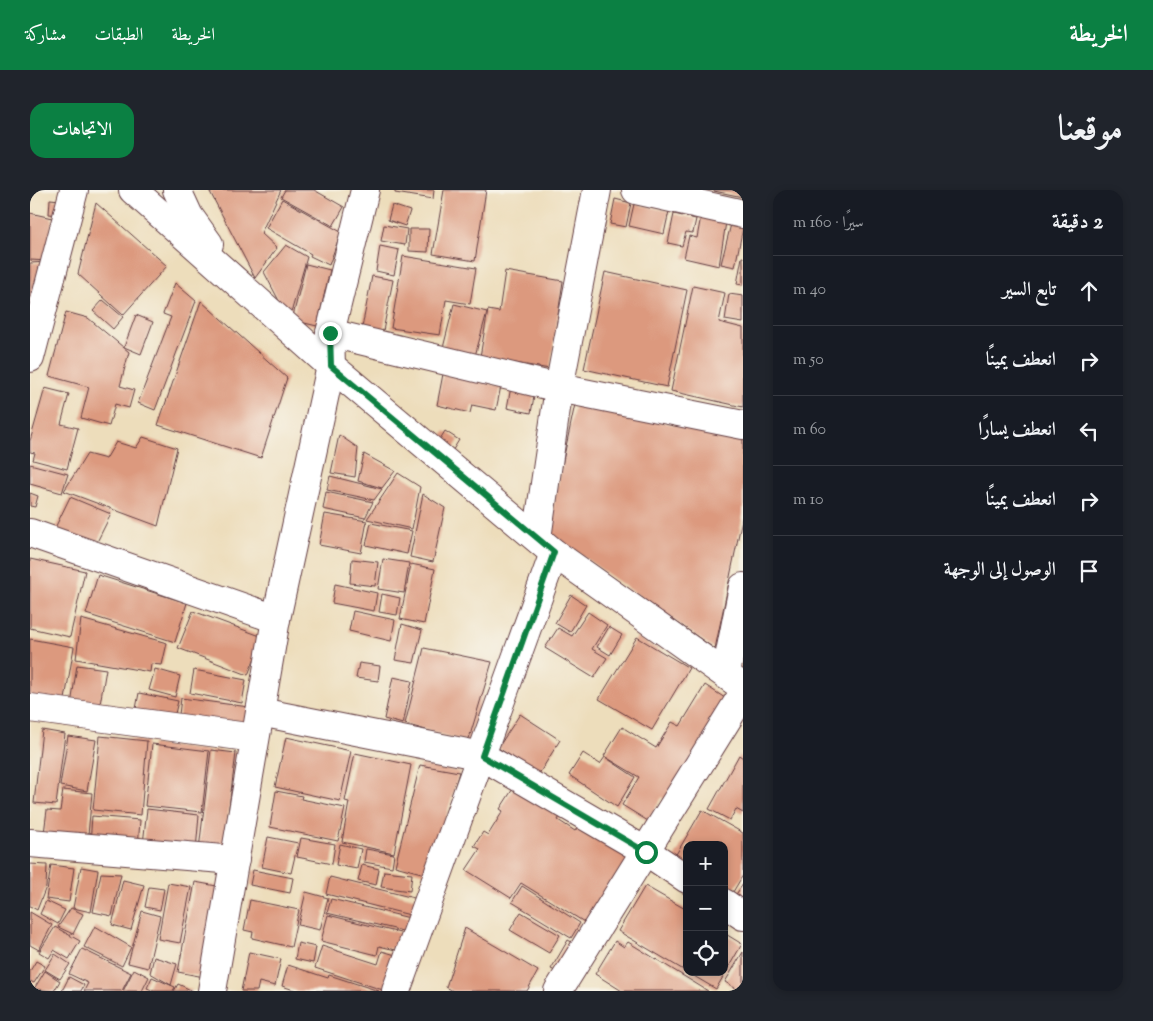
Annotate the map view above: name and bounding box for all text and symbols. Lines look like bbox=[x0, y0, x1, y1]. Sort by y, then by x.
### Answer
text: الخريطة bbox=[1070, 18, 1128, 52]
text: مشاركة bbox=[25, 23, 66, 49]
text: الطبقات bbox=[94, 23, 143, 49]
text: الخريطة bbox=[171, 23, 215, 49]
button: الاتجاهات bbox=[30, 103, 134, 158]
text: موقعنا bbox=[1058, 105, 1123, 156]
text: 2 دقيقة bbox=[1052, 208, 1103, 238]
text: سيرًا · 160 m bbox=[793, 212, 864, 235]
text: تابع السير bbox=[1002, 277, 1056, 304]
icon: ahead bbox=[1075, 277, 1103, 305]
text: 40 m bbox=[793, 279, 826, 302]
route end bbox=[319, 322, 342, 345]
text: انعطف يمينًا bbox=[986, 347, 1056, 374]
icon: right bbox=[1075, 347, 1103, 375]
text: 50 m bbox=[793, 349, 824, 372]
text: انعطف يسارًا bbox=[978, 417, 1056, 444]
icon: left bbox=[1075, 417, 1103, 445]
text: 60 m bbox=[793, 419, 826, 442]
text: انعطف يمينًا bbox=[986, 487, 1056, 514]
icon: right bbox=[1075, 487, 1103, 515]
text: 10 m bbox=[793, 489, 823, 512]
text: الوصول إلى الوجهة bbox=[944, 557, 1056, 584]
icon: arrive bbox=[1075, 557, 1103, 585]
route start bbox=[635, 841, 658, 864]
map controls bbox=[683, 841, 728, 976]
button: + bbox=[683, 841, 728, 886]
button: − bbox=[683, 886, 728, 931]
button: locate bbox=[683, 931, 728, 976]

